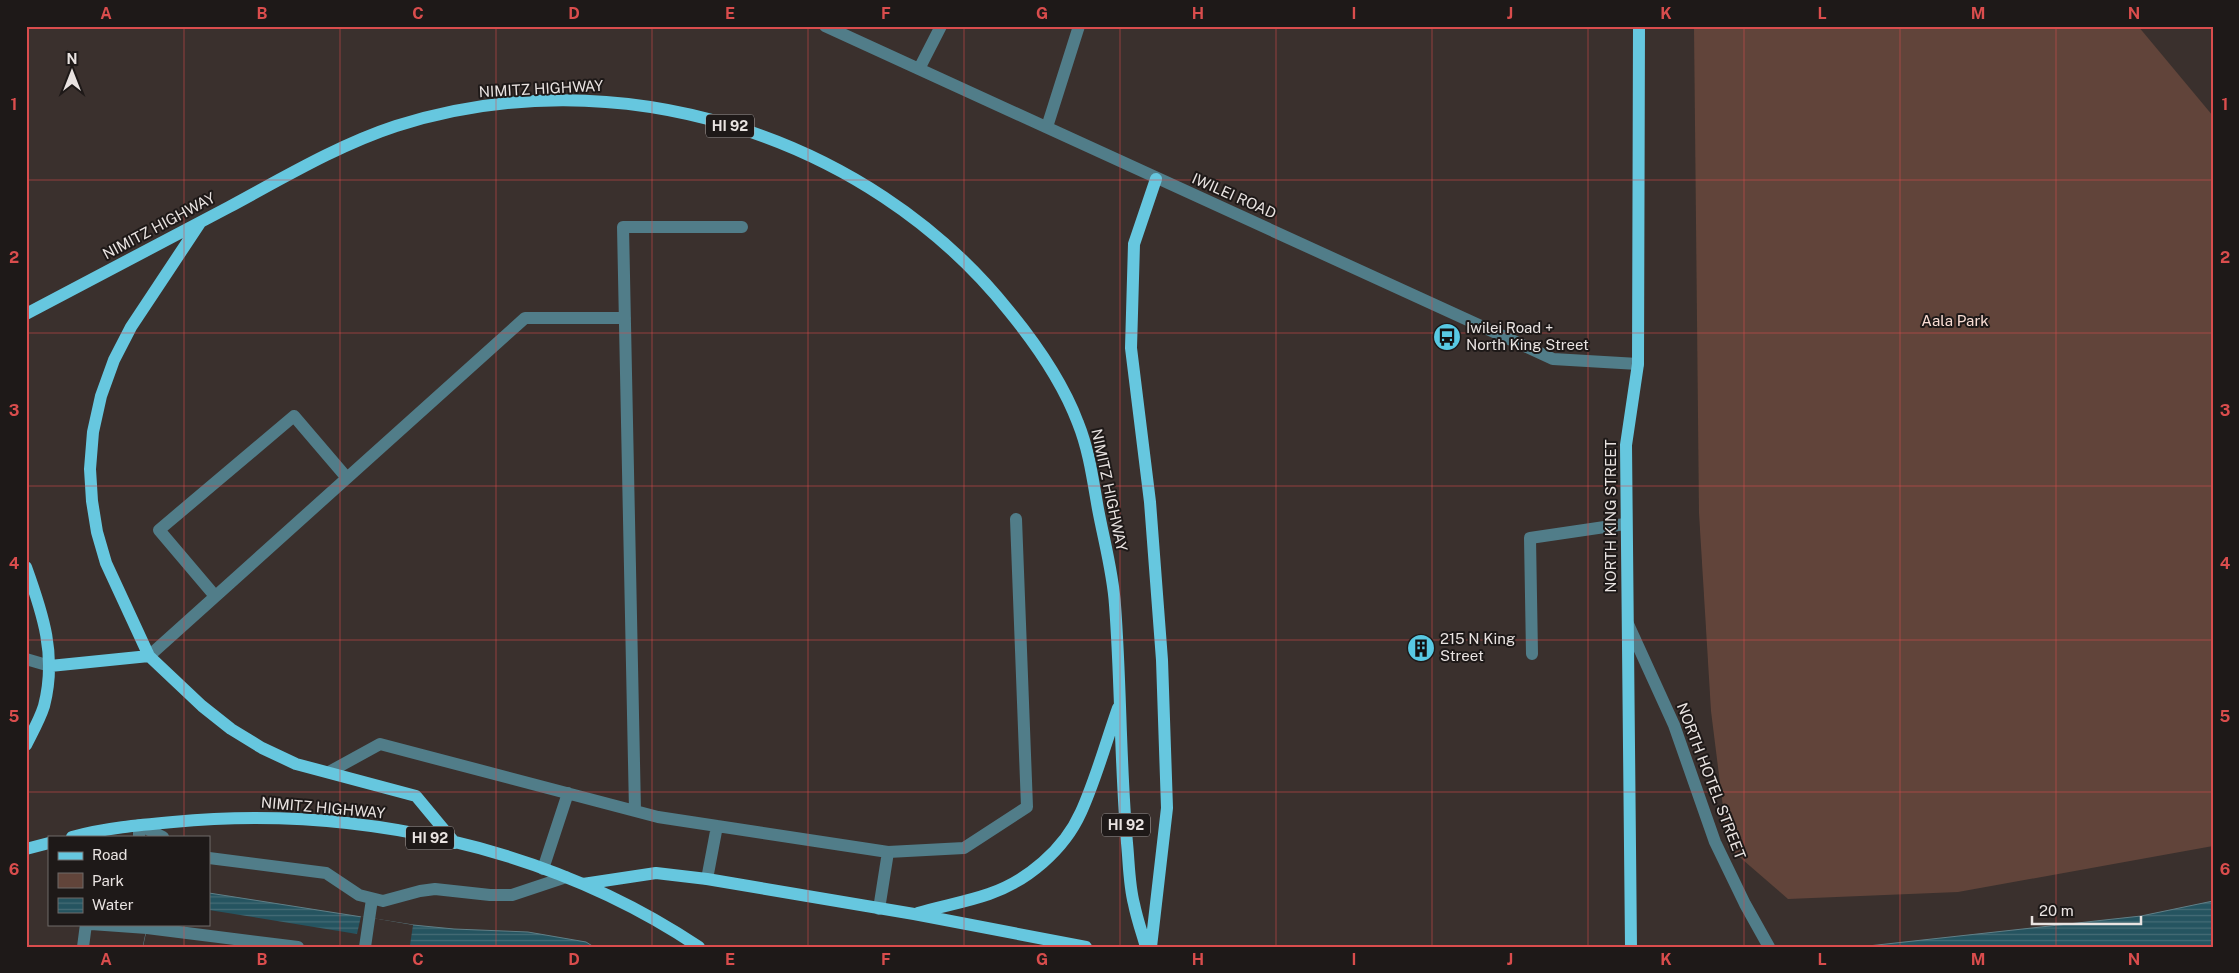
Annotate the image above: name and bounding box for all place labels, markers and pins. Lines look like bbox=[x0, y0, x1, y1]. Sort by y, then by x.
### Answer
place label: Iwilei Road + North King Street bbox=[1466, 319, 1589, 353]
bus stop icon: Iwilei Road + North King Street bbox=[1432, 322, 1462, 352]
place label: 215 N King Street bbox=[1440, 630, 1515, 664]
building icon: 215 N King Street bbox=[1406, 633, 1436, 663]

